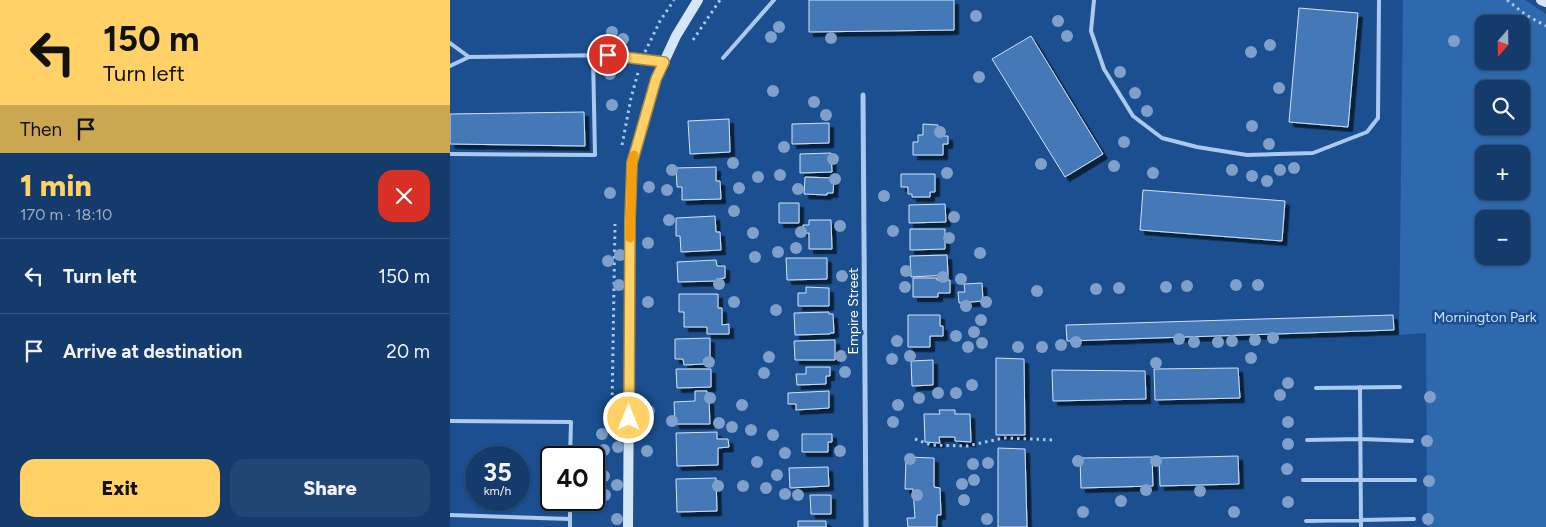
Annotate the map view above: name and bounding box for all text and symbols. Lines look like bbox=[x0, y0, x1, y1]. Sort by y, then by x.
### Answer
north arrow bbox=[1475, 15, 1530, 70]
map controls bbox=[1475, 15, 1530, 265]
text: 150 m bbox=[103, 18, 200, 60]
icon: left bbox=[20, 20, 85, 85]
pin bbox=[587, 34, 629, 76]
icon: arrive bbox=[594, 41, 622, 69]
text: Turn left bbox=[103, 60, 185, 87]
button: search bbox=[1475, 80, 1530, 135]
icon: arrive bbox=[72, 115, 100, 143]
text: Then bbox=[20, 118, 62, 141]
button: + bbox=[1475, 145, 1530, 200]
text: 1 min bbox=[20, 167, 92, 204]
button: close bbox=[378, 170, 430, 222]
text: 170 m · 18:10 bbox=[20, 205, 112, 224]
button: − bbox=[1475, 210, 1530, 265]
icon: left bbox=[20, 262, 48, 290]
text: Turn left bbox=[63, 265, 137, 288]
text: 150 m bbox=[378, 265, 430, 288]
street label: Empire Street bbox=[845, 268, 862, 354]
park label: Mornington Park bbox=[1433, 309, 1537, 326]
icon: arrive bbox=[20, 337, 48, 365]
text: Arrive at destination bbox=[63, 340, 242, 363]
text: 20 m bbox=[386, 340, 430, 363]
position arrow bbox=[602, 391, 654, 443]
speed limit sign: 40 bbox=[540, 446, 605, 511]
text: 35 bbox=[483, 457, 512, 487]
button: Exit bbox=[20, 459, 220, 517]
button: Share bbox=[230, 459, 430, 517]
text: km/h bbox=[484, 484, 511, 498]

